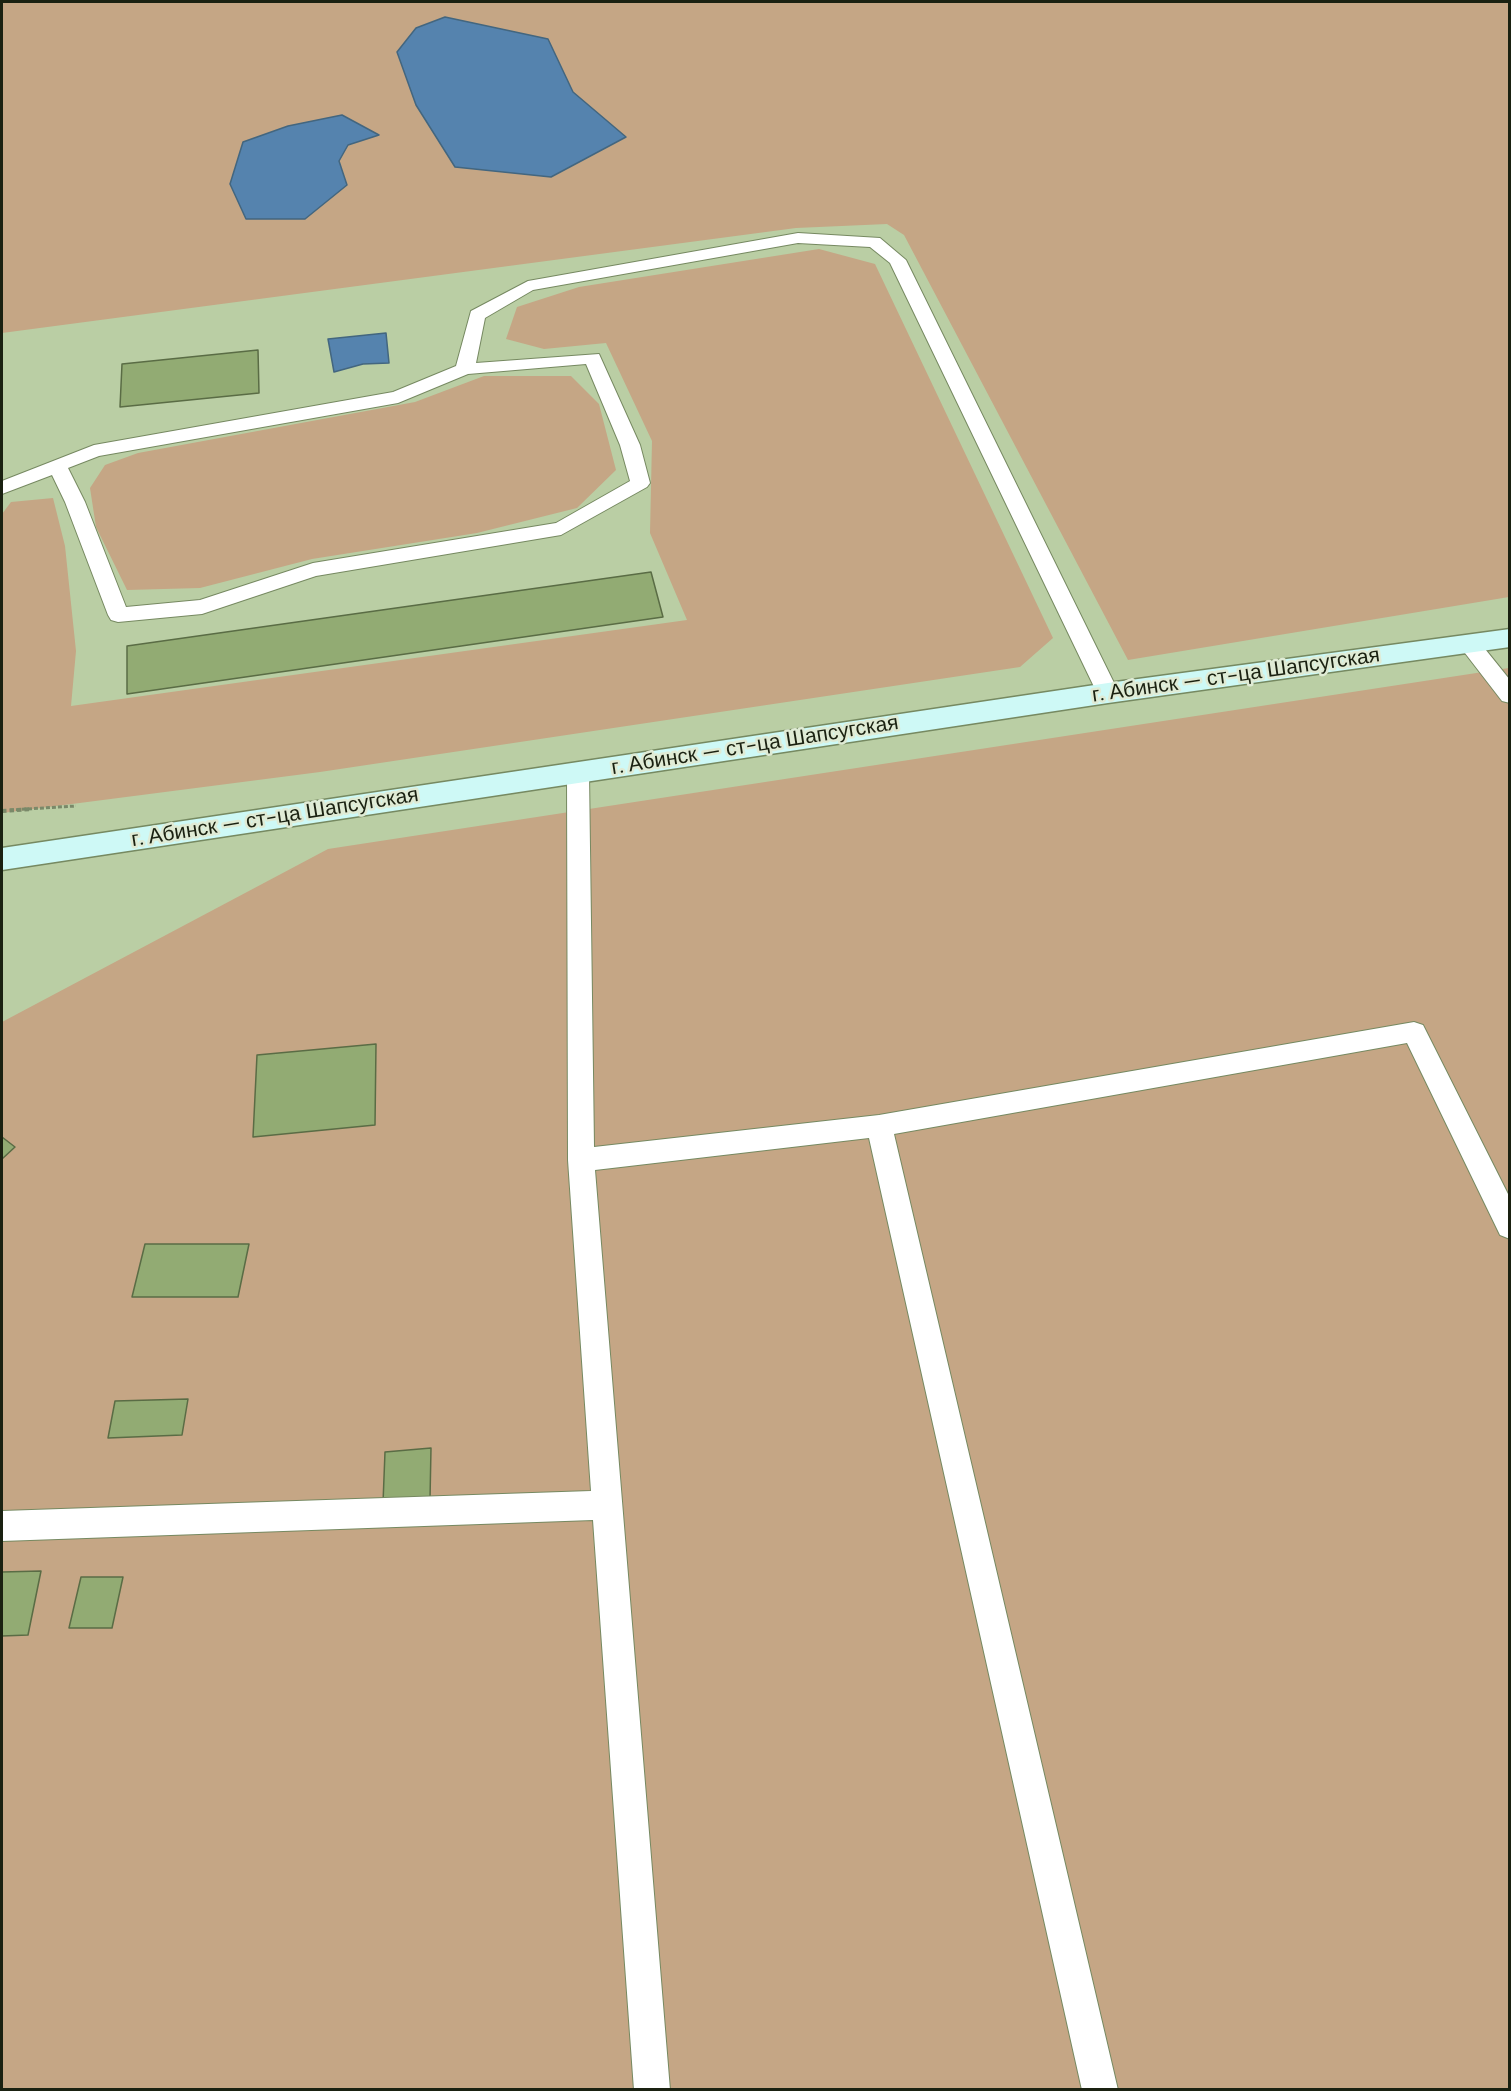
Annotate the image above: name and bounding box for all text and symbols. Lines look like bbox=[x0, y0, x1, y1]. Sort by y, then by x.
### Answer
street label: г. Абинск — ст-ца Шапсугская bbox=[1090, 643, 1382, 709]
street label: г. Абинск — ст-ца Шапсугская bbox=[610, 711, 900, 781]
street label: г. Абинск — ст-ца Шапсугская bbox=[130, 783, 420, 853]

